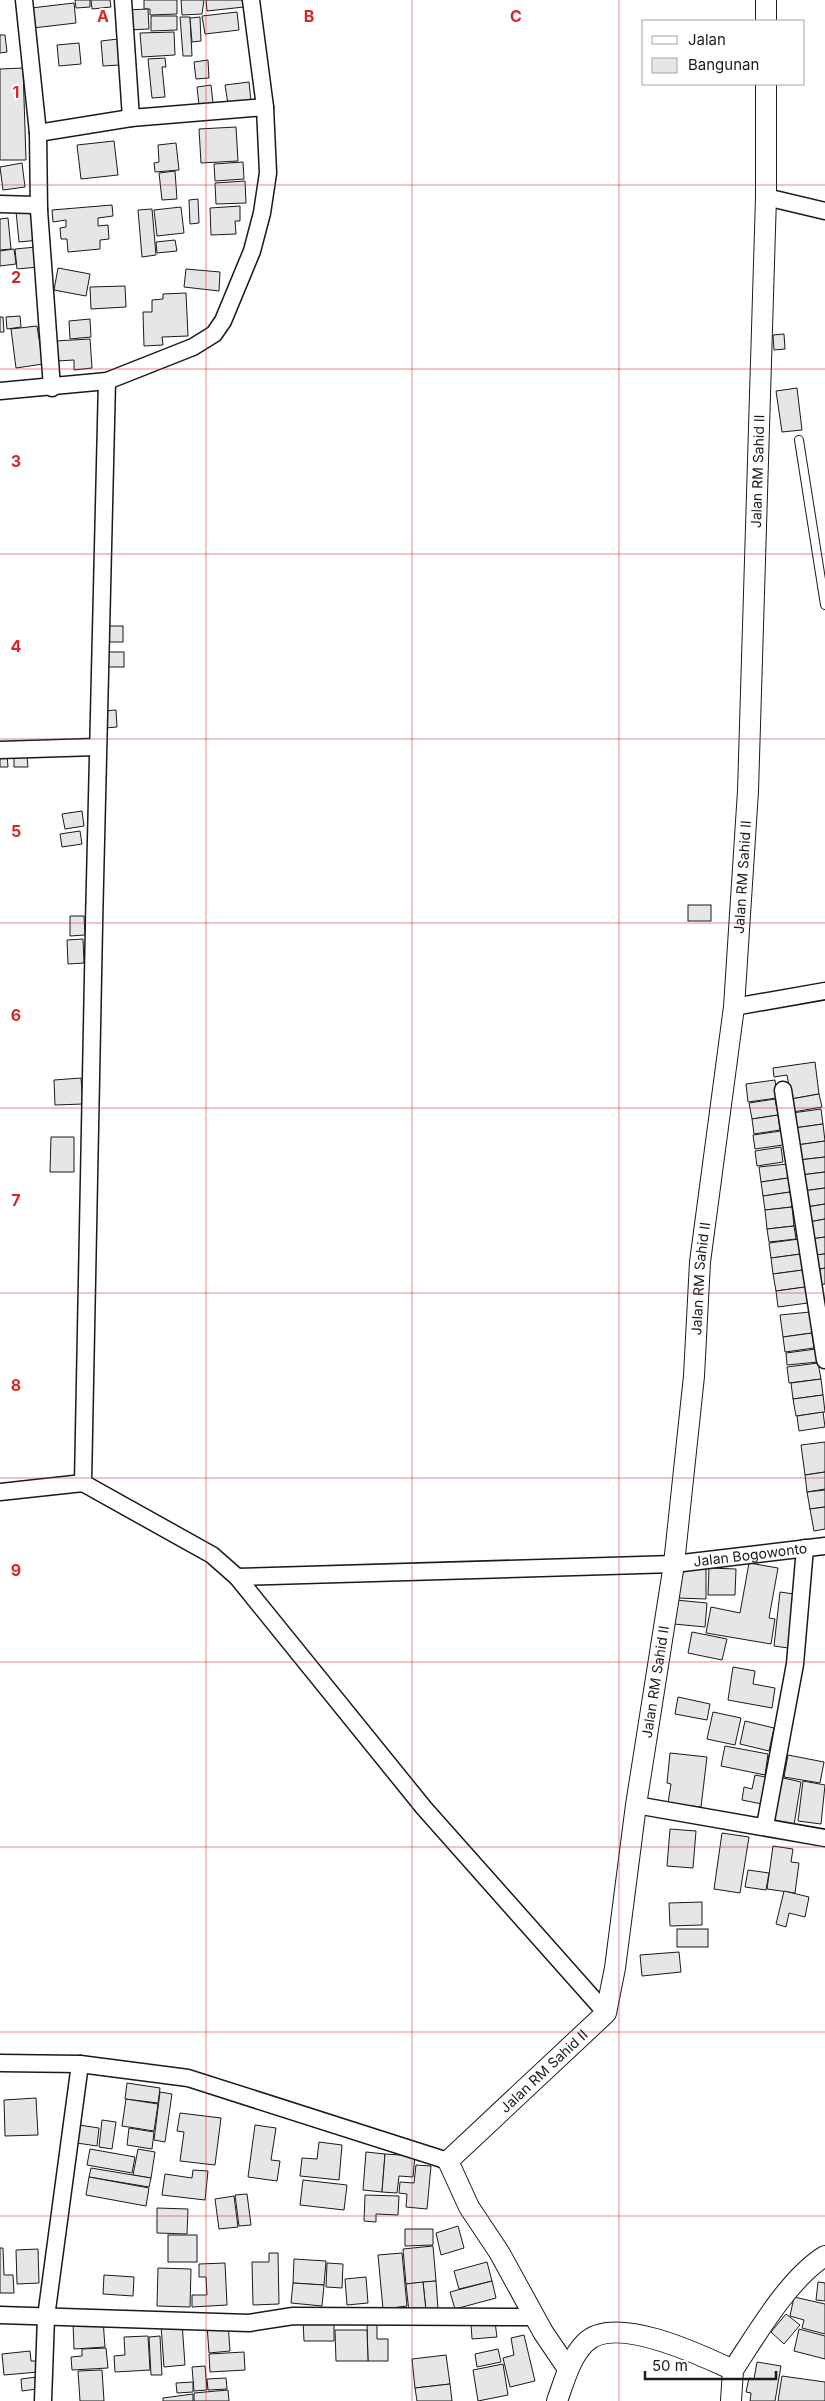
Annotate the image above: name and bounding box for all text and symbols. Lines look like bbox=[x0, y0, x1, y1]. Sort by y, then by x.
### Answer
text: A bbox=[97, 6, 109, 26]
text: B bbox=[304, 6, 314, 26]
text: C bbox=[510, 6, 522, 26]
legend bbox=[642, 20, 805, 85]
text: Jalan bbox=[688, 30, 726, 49]
text: Bangunan bbox=[688, 55, 759, 74]
text: 1 bbox=[13, 82, 19, 102]
text: 2 bbox=[11, 267, 21, 287]
street label: Jalan RM Sahid II bbox=[747, 414, 767, 528]
text: 3 bbox=[11, 451, 21, 471]
text: 4 bbox=[11, 636, 22, 656]
street label: Jalan RM Sahid II bbox=[730, 820, 754, 934]
text: 5 bbox=[11, 821, 21, 841]
text: 6 bbox=[11, 1005, 21, 1025]
text: 7 bbox=[11, 1190, 21, 1210]
street label: Jalan RM Sahid II bbox=[687, 1221, 713, 1336]
text: 8 bbox=[11, 1375, 21, 1395]
street label: Jalan Bogowonto bbox=[692, 1539, 808, 1570]
text: 9 bbox=[11, 1560, 21, 1580]
street label: Jalan RM Sahid II bbox=[638, 1624, 672, 1739]
street label: Jalan RM Sahid II bbox=[496, 2026, 591, 2116]
scale bar bbox=[645, 2348, 776, 2380]
text: 50 m bbox=[652, 2356, 688, 2375]

